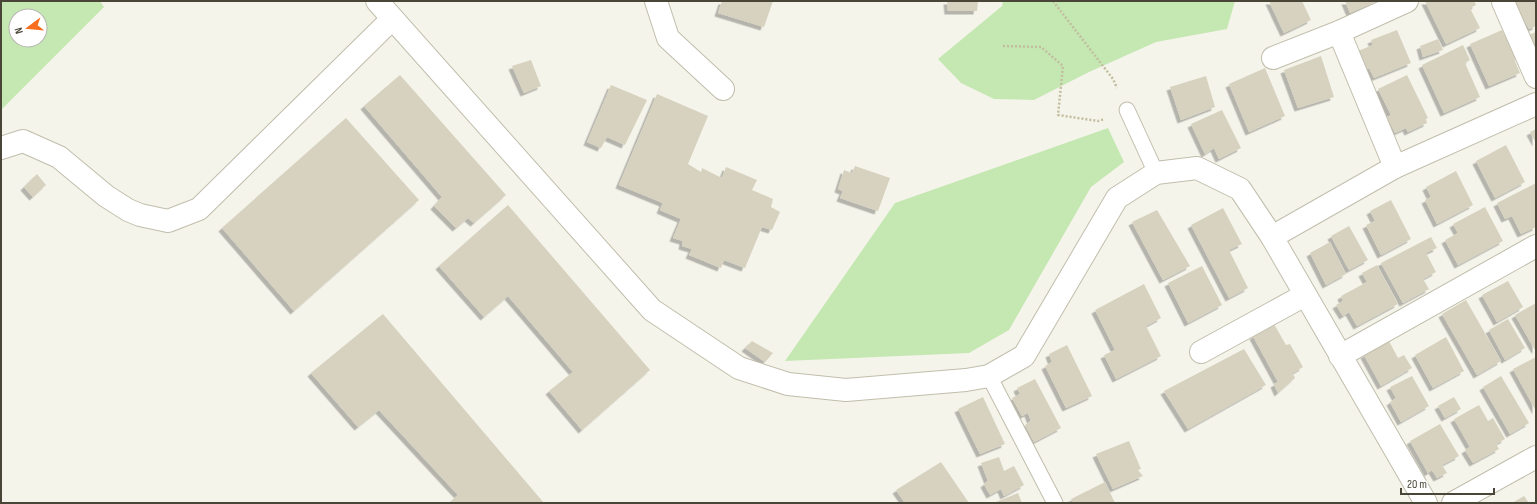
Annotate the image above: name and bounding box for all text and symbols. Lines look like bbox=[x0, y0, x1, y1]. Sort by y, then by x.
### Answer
north arrow bbox=[8, 8, 48, 48]
text: N bbox=[12, 26, 26, 35]
scale bar bbox=[1401, 470, 1494, 496]
text: 20 m bbox=[1407, 477, 1427, 492]

